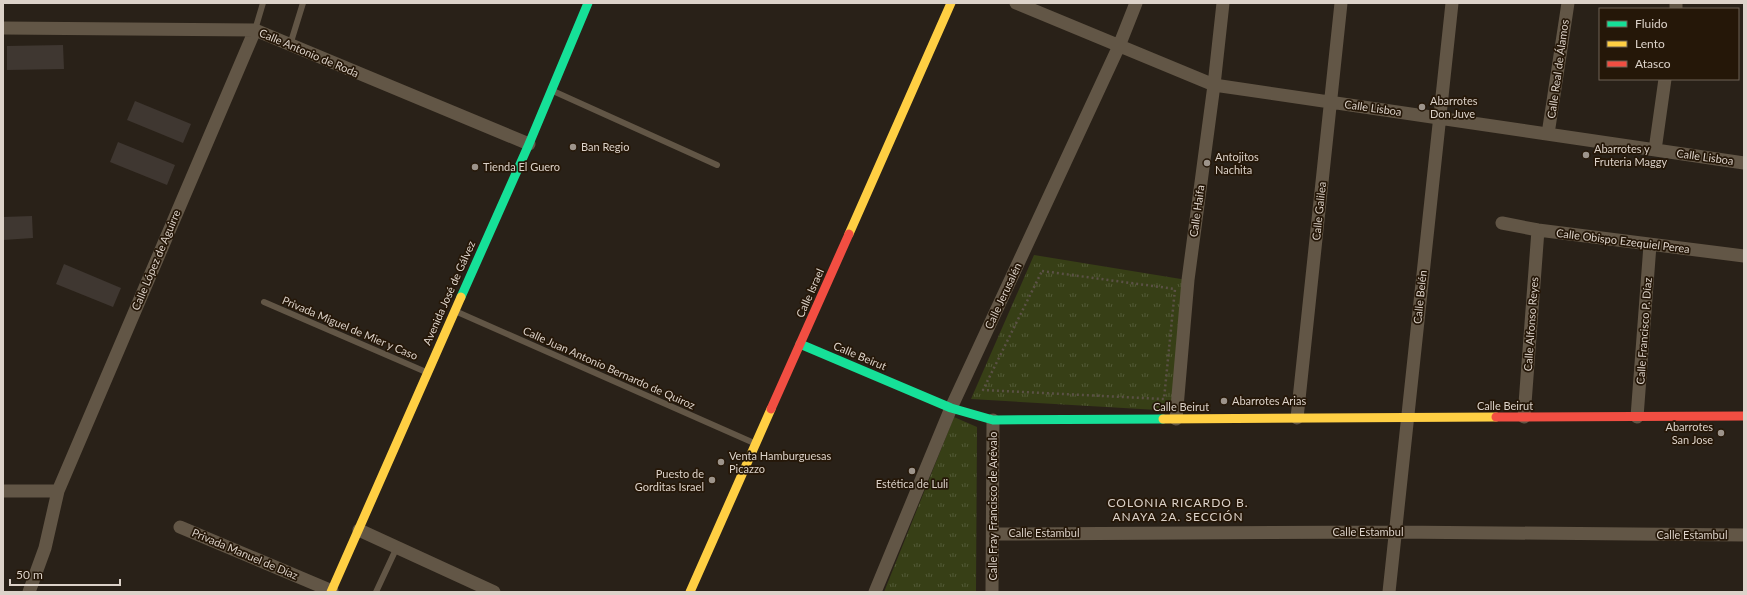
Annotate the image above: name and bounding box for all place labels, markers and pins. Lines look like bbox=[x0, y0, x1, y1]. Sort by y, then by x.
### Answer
place label: Abarrotes Don Juve bbox=[1430, 94, 1478, 120]
marker: Abarrotes Don Juve bbox=[1417, 102, 1427, 112]
place label: Ban Regio bbox=[581, 140, 629, 153]
marker: Ban Regio bbox=[568, 142, 578, 152]
place label: Abarrotes y Fruteria Maggy bbox=[1594, 142, 1667, 168]
place label: Antojitos Nachita bbox=[1215, 150, 1259, 176]
marker: Abarrotes y Fruteria Maggy bbox=[1581, 150, 1591, 160]
marker: Antojitos Nachita bbox=[1202, 158, 1212, 168]
place label: Tienda El Guero bbox=[483, 160, 560, 173]
marker: Tienda El Guero bbox=[470, 162, 480, 172]
place label: Abarrotes Arias bbox=[1232, 394, 1306, 407]
marker: Abarrotes Arias bbox=[1219, 396, 1229, 406]
place label: Abarrotes San Jose bbox=[1666, 420, 1713, 446]
marker: Abarrotes San Jose bbox=[1716, 428, 1726, 438]
place label: Venta Hamburguesas Picazzo bbox=[729, 449, 832, 475]
marker: Venta Hamburguesas Picazzo bbox=[716, 457, 726, 467]
marker: Estética de Luli bbox=[907, 466, 917, 476]
place label: Puesto de Gorditas Israel bbox=[635, 467, 704, 493]
marker: Puesto de Gorditas Israel bbox=[707, 475, 717, 485]
place label: Estética de Luli bbox=[876, 477, 949, 490]

